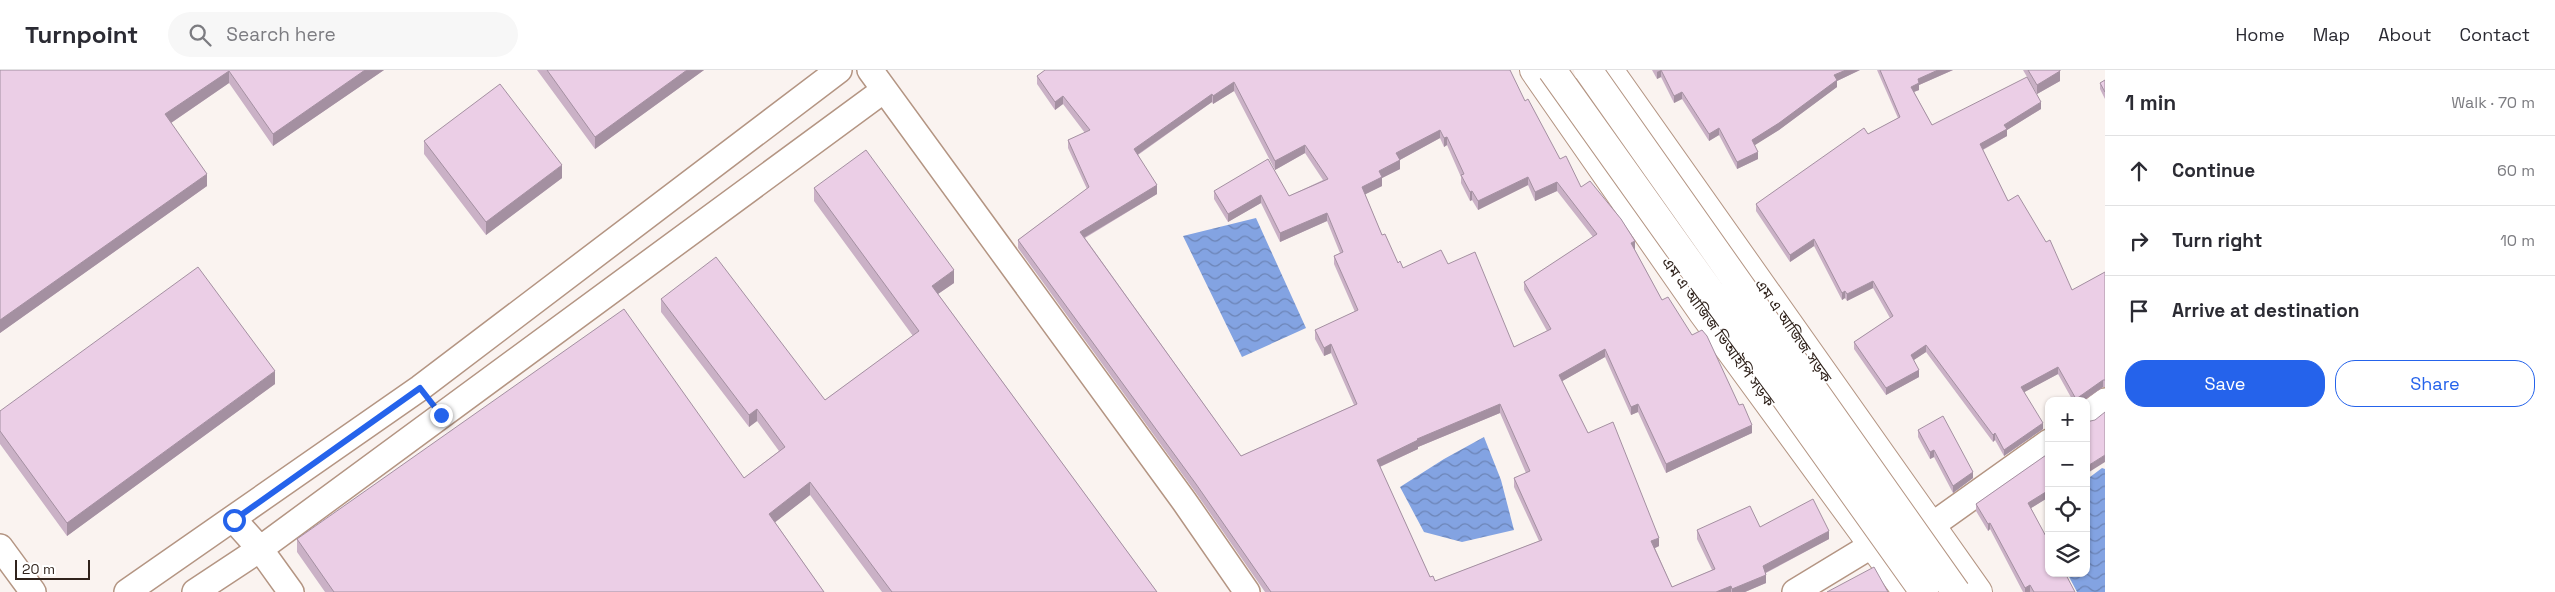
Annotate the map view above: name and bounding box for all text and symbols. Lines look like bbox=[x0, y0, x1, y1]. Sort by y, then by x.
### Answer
search box bbox=[168, 12, 518, 57]
text: Turnpoint bbox=[25, 19, 138, 50]
icon: search bbox=[186, 21, 214, 49]
text: Search here bbox=[226, 22, 336, 47]
text: Home bbox=[2236, 23, 2285, 46]
text: Map bbox=[2313, 23, 2350, 46]
text: About bbox=[2378, 23, 2432, 46]
text: Contact bbox=[2460, 23, 2530, 46]
text: 1 min bbox=[2125, 89, 2176, 116]
text: Walk · 70 m bbox=[2451, 92, 2535, 113]
icon: ahead bbox=[2125, 157, 2153, 185]
text: Continue bbox=[2172, 158, 2255, 183]
text: 60 m bbox=[2497, 160, 2535, 181]
icon: right bbox=[2125, 227, 2153, 255]
text: Turn right bbox=[2172, 228, 2262, 253]
text: 10 m bbox=[2500, 230, 2535, 251]
street label: এম এ আজিজ ভিআইপি সড়ক bbox=[1658, 253, 1780, 411]
street label: এম এ আজিজ সড়ক bbox=[1751, 275, 1837, 387]
icon: arrive bbox=[2125, 297, 2153, 325]
text: Arrive at destination bbox=[2172, 298, 2360, 323]
button: Save bbox=[2125, 360, 2325, 407]
button: Share bbox=[2335, 360, 2535, 407]
map controls bbox=[2045, 397, 2090, 577]
button: + bbox=[2045, 397, 2090, 442]
route end bbox=[430, 404, 453, 427]
button: − bbox=[2045, 442, 2090, 487]
button: locate bbox=[2045, 487, 2090, 532]
route start bbox=[223, 509, 246, 532]
button: layers bbox=[2045, 532, 2090, 577]
scale bar bbox=[15, 557, 90, 580]
text: 20 m bbox=[22, 560, 55, 578]

